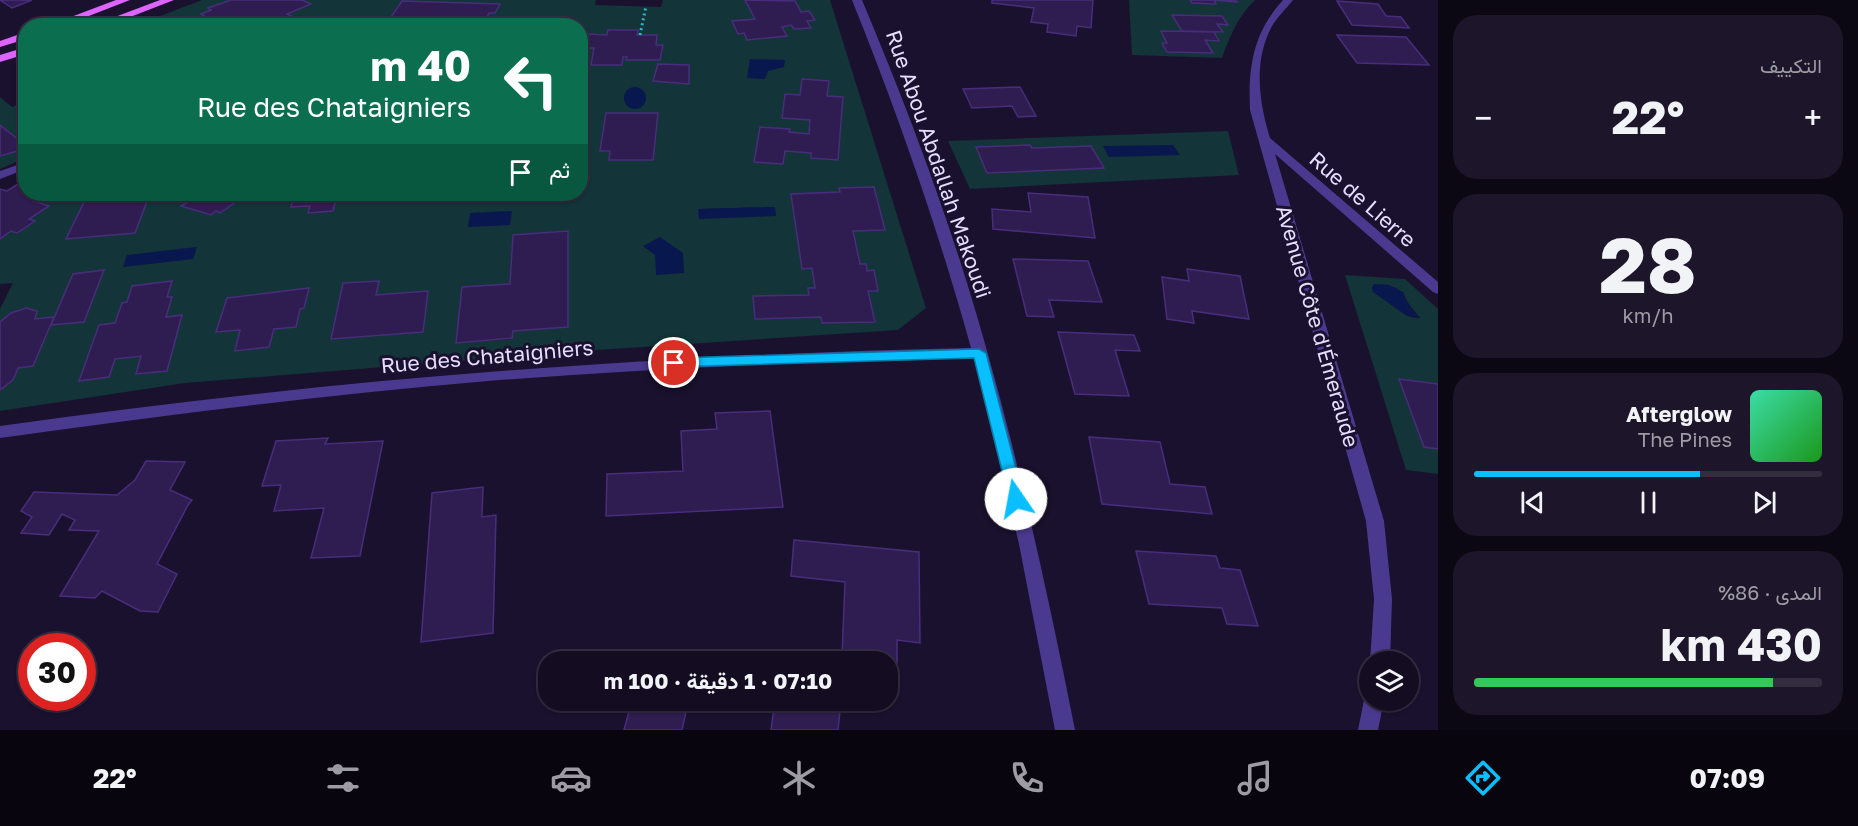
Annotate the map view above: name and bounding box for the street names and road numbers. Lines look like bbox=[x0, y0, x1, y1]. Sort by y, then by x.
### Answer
street label: Rue Abou Abdallah Makoudi bbox=[881, 26, 997, 302]
street label: Rue de Lierre bbox=[1304, 146, 1422, 252]
street label: Avenue Côte d'Émeraude bbox=[1271, 202, 1365, 450]
street label: Rue des Chataigniers bbox=[380, 334, 594, 378]

